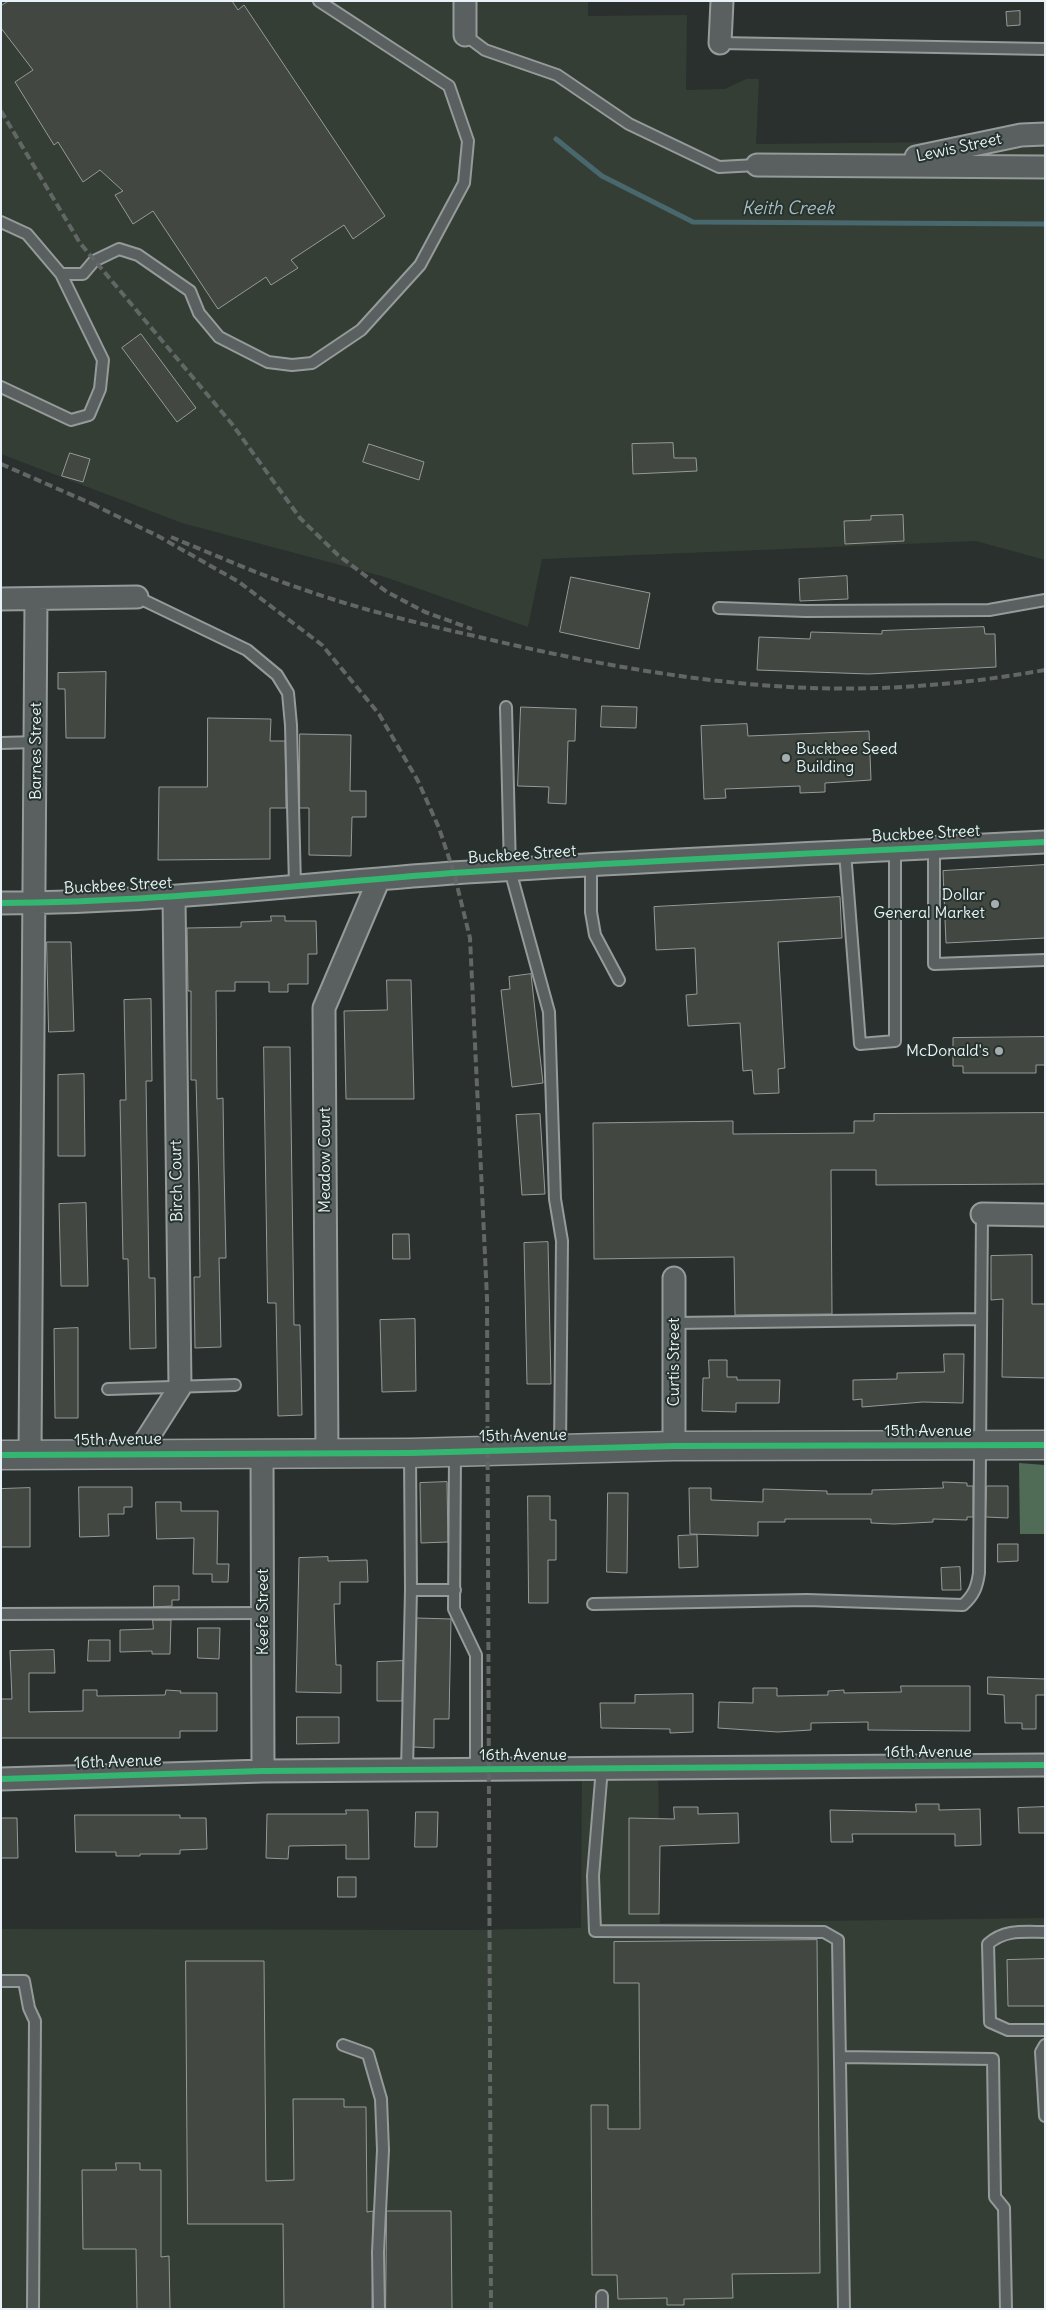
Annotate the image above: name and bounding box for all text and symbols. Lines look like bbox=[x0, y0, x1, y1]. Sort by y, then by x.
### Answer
street label: Lewis Street bbox=[915, 130, 1003, 166]
water label: Keith Creek bbox=[742, 198, 834, 220]
street label: Barnes Street bbox=[26, 702, 46, 800]
place label: Buckbee Seed Building bbox=[796, 739, 897, 777]
marker: Buckbee Seed Building bbox=[780, 752, 792, 764]
street label: Buckbee Street bbox=[871, 822, 981, 846]
street label: Buckbee Street bbox=[467, 842, 577, 868]
street label: Buckbee Street bbox=[63, 874, 173, 898]
place label: Dollar General Market bbox=[873, 885, 985, 923]
marker: Dollar General Market bbox=[989, 898, 1001, 910]
place label: McDonald's bbox=[906, 1041, 989, 1061]
marker: McDonald's bbox=[993, 1045, 1005, 1057]
street label: Meadow Court bbox=[315, 1107, 335, 1213]
street label: Birch Court bbox=[167, 1140, 187, 1222]
street label: Curtis Street bbox=[664, 1318, 684, 1406]
street label: 15th Avenue bbox=[884, 1421, 972, 1441]
street label: 15th Avenue bbox=[479, 1426, 567, 1446]
street label: 15th Avenue bbox=[74, 1430, 162, 1450]
street label: Keefe Street bbox=[253, 1569, 273, 1655]
street label: 16th Avenue bbox=[884, 1742, 972, 1762]
street label: 16th Avenue bbox=[479, 1745, 567, 1765]
street label: 16th Avenue bbox=[74, 1751, 162, 1773]

